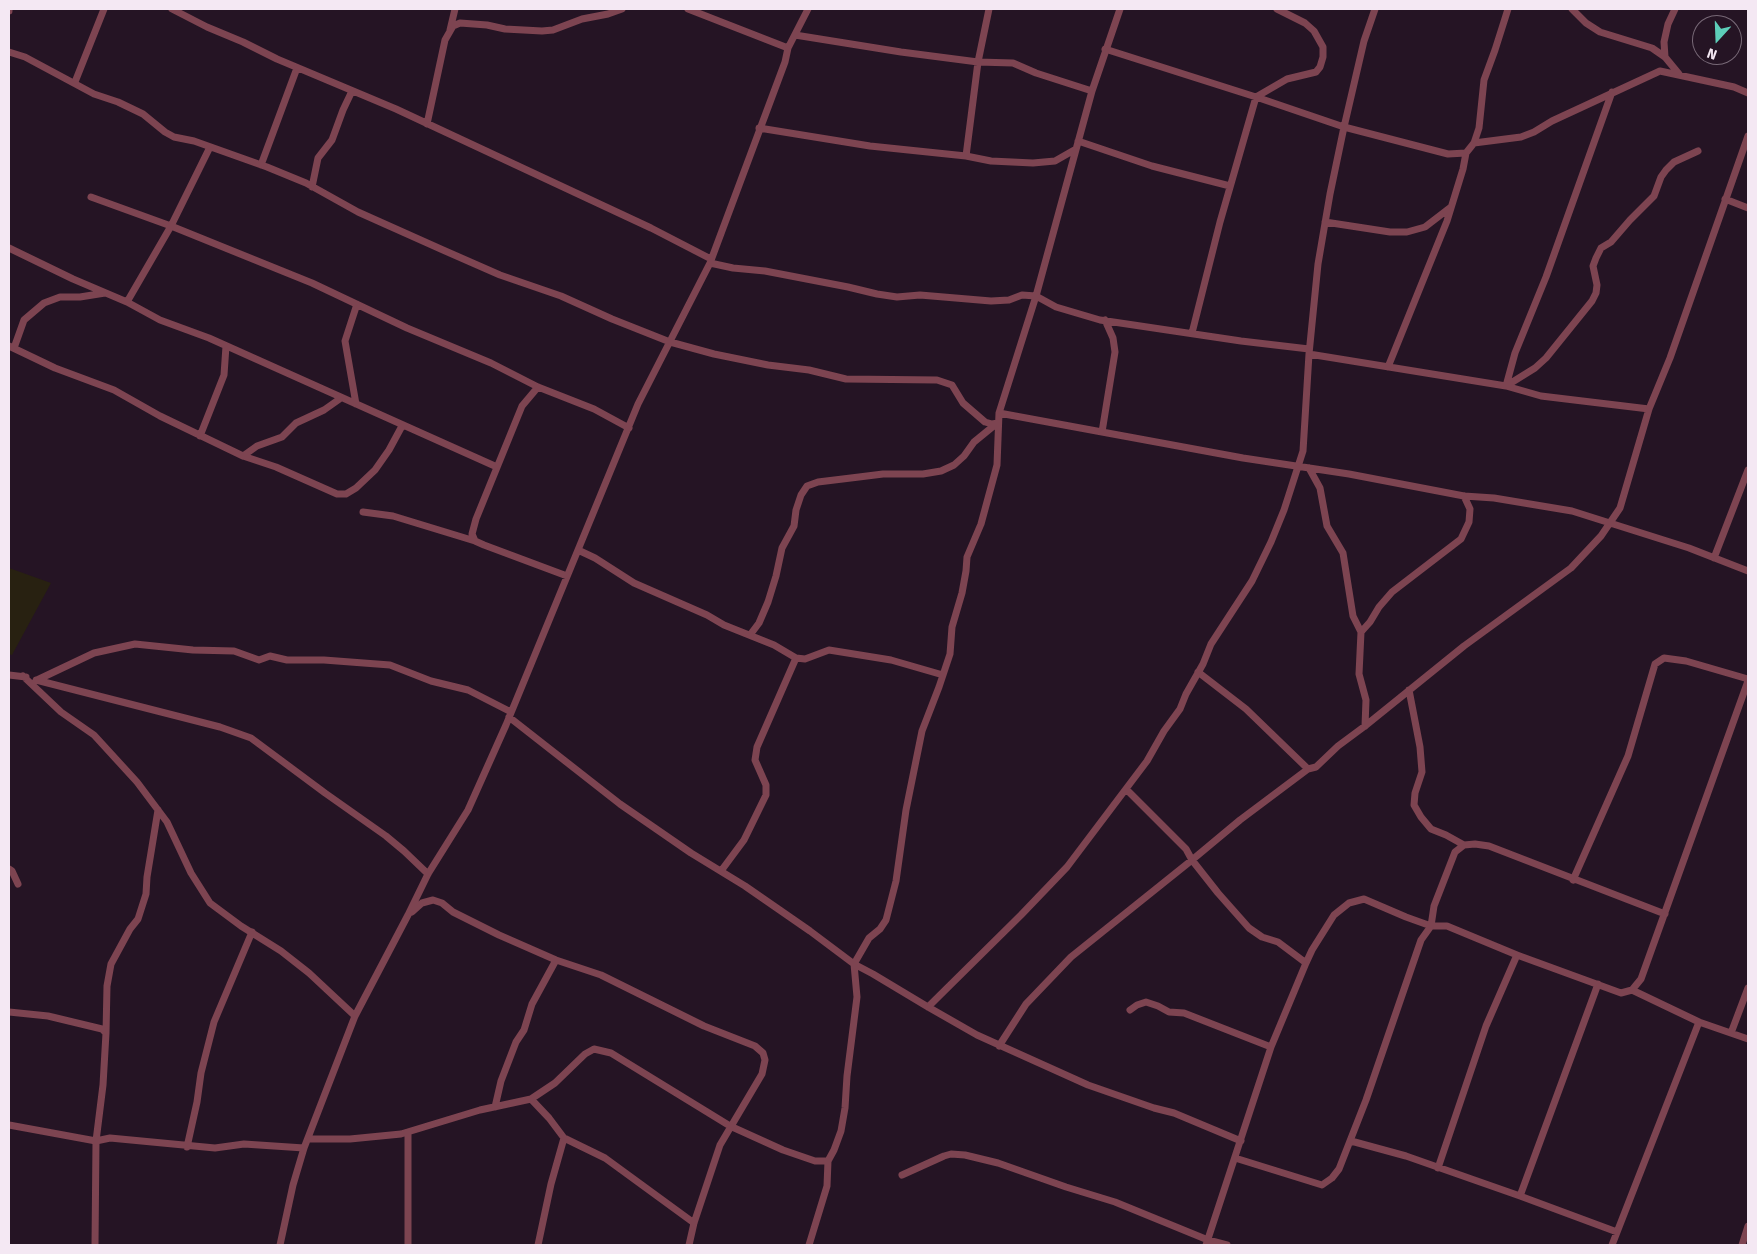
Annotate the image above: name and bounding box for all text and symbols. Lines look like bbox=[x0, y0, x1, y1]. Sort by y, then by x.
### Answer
north arrow bbox=[1692, 15, 1742, 65]
text: N bbox=[1705, 44, 1719, 63]

